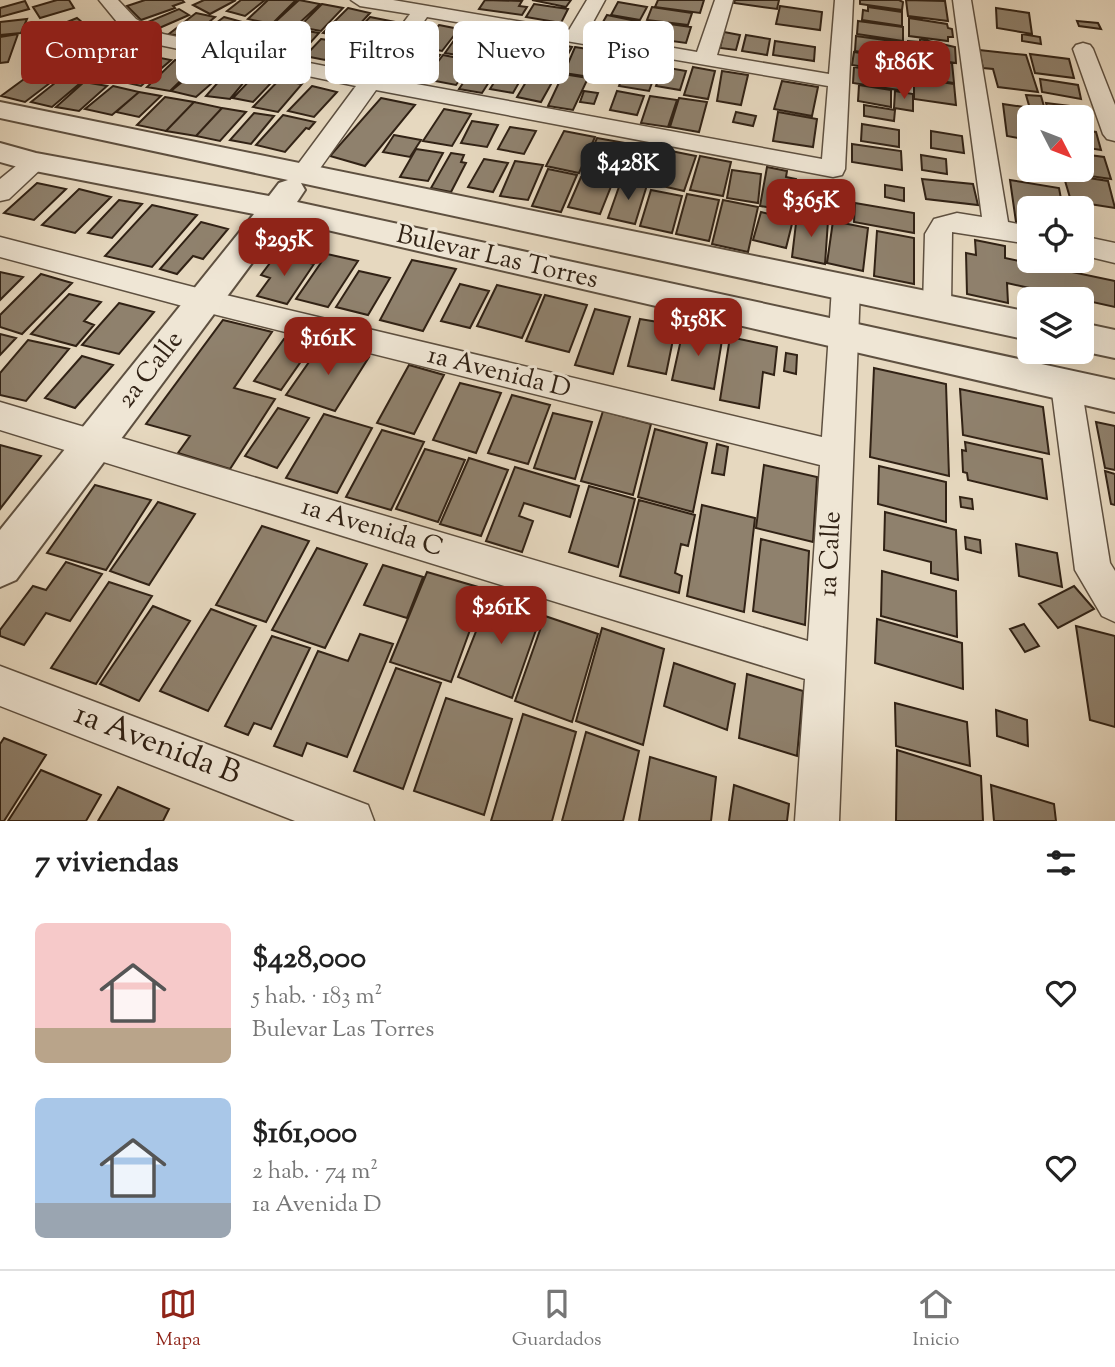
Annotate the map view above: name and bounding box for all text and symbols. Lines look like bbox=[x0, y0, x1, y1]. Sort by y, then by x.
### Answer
chip: Comprar bbox=[21, 21, 162, 84]
chip: Alquilar bbox=[176, 21, 311, 84]
chip: Filtros bbox=[325, 21, 439, 84]
chip: Nuevo bbox=[453, 21, 569, 84]
chip: Piso bbox=[583, 21, 674, 84]
pin: $186K bbox=[855, 42, 953, 101]
text: $186K bbox=[874, 47, 934, 80]
north arrow bbox=[1017, 105, 1094, 182]
map controls bbox=[1017, 105, 1094, 364]
pin: $428K bbox=[579, 142, 677, 202]
text: $428K bbox=[597, 148, 659, 181]
pin: $365K bbox=[762, 180, 860, 239]
text: $365K bbox=[782, 185, 840, 218]
button: locate bbox=[1017, 196, 1094, 273]
street label: Bulevar Las Torres bbox=[392, 217, 602, 299]
pin: $295K bbox=[235, 218, 333, 278]
text: $295K bbox=[255, 224, 313, 257]
button: layers bbox=[1017, 287, 1094, 364]
pin: $158K bbox=[649, 298, 747, 358]
text: $158K bbox=[670, 304, 726, 337]
pin: $161K bbox=[279, 318, 377, 377]
text: $161K bbox=[300, 323, 356, 356]
street label: 2a Calle bbox=[109, 324, 193, 416]
street label: 1a Avenida D bbox=[423, 337, 575, 409]
street label: 1a Avenida C bbox=[296, 489, 448, 567]
street label: 1a Calle bbox=[810, 510, 852, 598]
pin: $261K bbox=[452, 586, 550, 646]
text: $261K bbox=[472, 592, 530, 625]
street label: 1a Avenida B bbox=[67, 692, 247, 798]
text: 7 viviendas bbox=[35, 842, 179, 885]
icon: filters bbox=[1042, 844, 1080, 882]
text: $428,000 bbox=[252, 938, 366, 981]
icon: home bbox=[91, 951, 175, 1035]
icon: heart bbox=[1042, 974, 1080, 1012]
text: 5 hab. · 183 m² bbox=[252, 981, 382, 1014]
text: Bulevar Las Torres bbox=[252, 1014, 434, 1047]
text: $161,000 bbox=[252, 1113, 357, 1156]
icon: home bbox=[91, 1126, 175, 1210]
icon: heart bbox=[1042, 1149, 1080, 1187]
text: 2 hab. · 74 m² bbox=[252, 1156, 378, 1189]
text: 1a Avenida D bbox=[252, 1189, 382, 1222]
tab: Mapa bbox=[155, 1285, 201, 1354]
tab: Guardados bbox=[512, 1285, 602, 1354]
tab: Inicio bbox=[912, 1285, 960, 1354]

